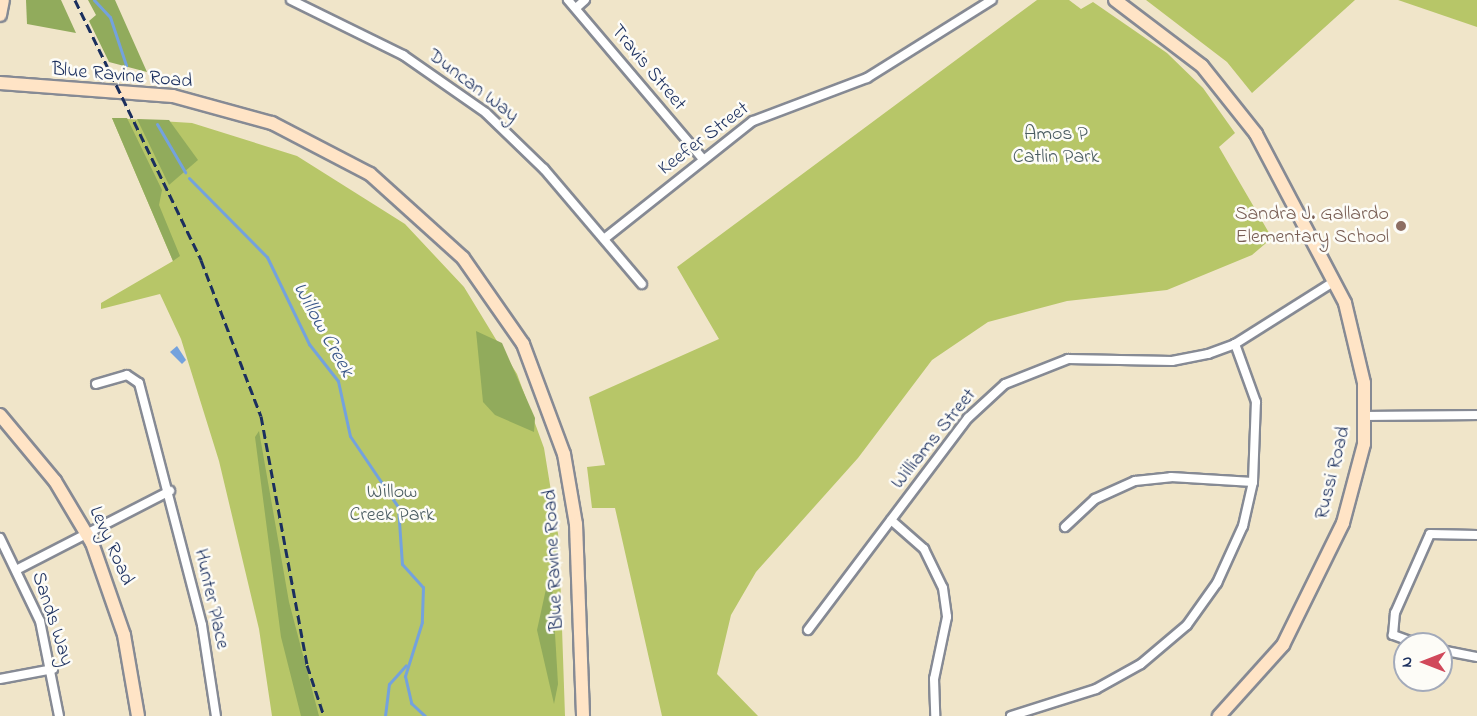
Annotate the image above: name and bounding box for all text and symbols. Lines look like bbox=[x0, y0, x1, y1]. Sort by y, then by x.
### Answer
street label: Travis Street bbox=[605, 20, 691, 116]
street label: Duncan Way bbox=[423, 44, 523, 128]
street label: Blue Ravine Road bbox=[50, 58, 194, 94]
street label: Keefer Street bbox=[654, 97, 754, 181]
park label: Amos P Catlin Park bbox=[1013, 122, 1099, 169]
place label: Sandra J. Gallardo Elementary School bbox=[1235, 202, 1389, 249]
marker: Sandra J. Gallardo Elementary School bbox=[1394, 219, 1408, 233]
water label: Willow Creek bbox=[287, 278, 359, 382]
street label: Williams Street bbox=[886, 384, 982, 494]
street label: Russi Road bbox=[1310, 424, 1356, 522]
park label: Willow Creek Park bbox=[350, 481, 434, 528]
street label: Blue Ravine Road bbox=[538, 489, 570, 631]
street label: Levy Road bbox=[83, 503, 139, 589]
street label: Hunter Place bbox=[188, 547, 234, 651]
street label: Sands Way bbox=[26, 569, 78, 669]
north arrow bbox=[1393, 632, 1453, 692]
text: N bbox=[1395, 657, 1419, 667]

